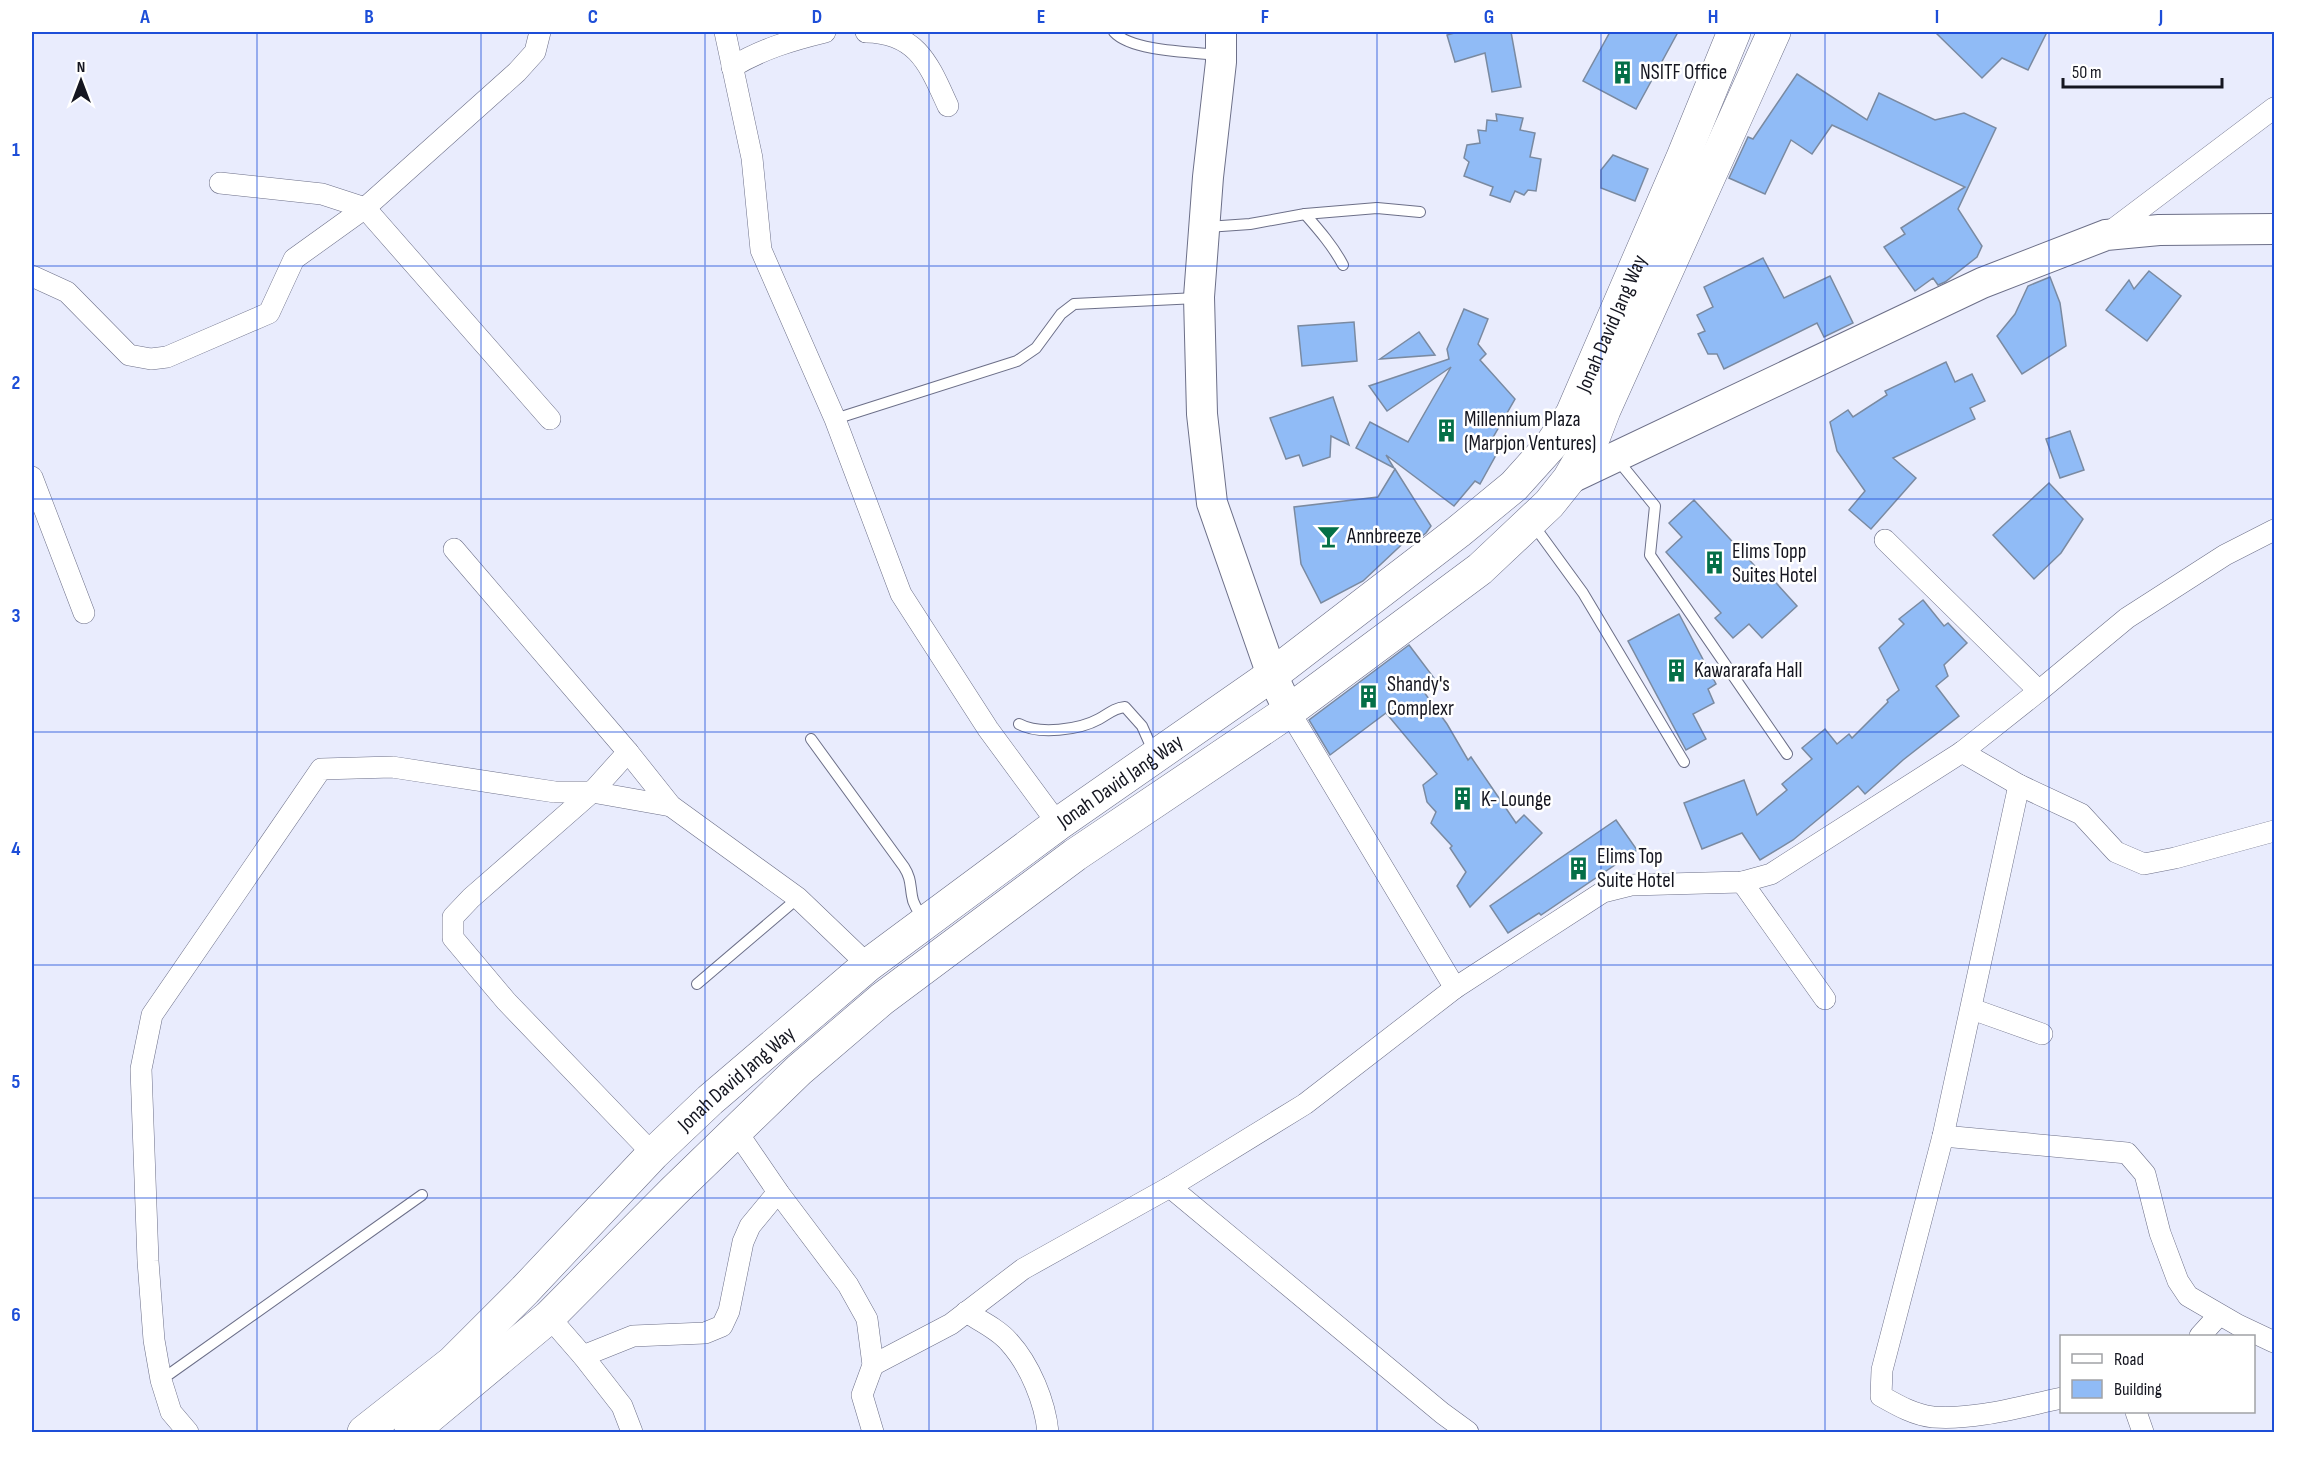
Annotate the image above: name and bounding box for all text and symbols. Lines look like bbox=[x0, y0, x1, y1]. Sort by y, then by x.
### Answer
text: A bbox=[139, 5, 150, 29]
text: B bbox=[364, 5, 374, 29]
text: C bbox=[588, 5, 598, 29]
text: D bbox=[812, 5, 822, 29]
text: E bbox=[1037, 5, 1045, 29]
text: F bbox=[1261, 5, 1269, 29]
text: G bbox=[1484, 5, 1494, 29]
text: H bbox=[1708, 5, 1718, 29]
text: I bbox=[1935, 5, 1939, 29]
text: J bbox=[2158, 5, 2163, 29]
north arrow bbox=[51, 51, 111, 111]
scale bar bbox=[2063, 51, 2222, 89]
text: N bbox=[77, 58, 85, 77]
building icon: NSITF Office bbox=[1609, 59, 1635, 85]
place label: NSITF Office bbox=[1640, 60, 1727, 85]
text: 50 m bbox=[2072, 62, 2102, 83]
text: 1 bbox=[12, 138, 20, 162]
street label: Jonah David Jang Way bbox=[1571, 251, 1652, 397]
text: 2 bbox=[12, 371, 20, 395]
place label: Millennium Plaza (Marpjon Ventures) bbox=[1464, 407, 1596, 456]
building icon: Millennium Plaza (Marpjon Ventures) bbox=[1433, 418, 1459, 444]
bar icon: Annbreeze bbox=[1316, 523, 1342, 549]
place label: Annbreeze bbox=[1346, 524, 1421, 549]
place label: Elims Topp Suites Hotel bbox=[1732, 539, 1817, 588]
building icon: Elims Topp Suites Hotel bbox=[1701, 550, 1727, 576]
text: 3 bbox=[12, 604, 21, 628]
building icon: Kawararafa Hall bbox=[1663, 657, 1689, 683]
place label: Kawararafa Hall bbox=[1694, 658, 1802, 683]
place label: Shandy's Complexr bbox=[1387, 672, 1454, 721]
building icon: Shandy's Complexr bbox=[1356, 683, 1382, 709]
street label: Jonah David Jang Way bbox=[1052, 729, 1188, 834]
building icon: K- Lounge bbox=[1450, 786, 1476, 812]
place label: K- Lounge bbox=[1481, 787, 1552, 812]
text: 4 bbox=[11, 837, 21, 861]
place label: Elims Top Suite Hotel bbox=[1597, 844, 1675, 893]
building icon: Elims Top Suite Hotel bbox=[1566, 855, 1592, 881]
street label: Jonah David Jang Way bbox=[672, 1021, 800, 1138]
text: 5 bbox=[12, 1070, 21, 1094]
text: 6 bbox=[11, 1303, 21, 1327]
legend bbox=[2060, 1335, 2255, 1413]
text: Road bbox=[2114, 1349, 2144, 1370]
text: Building bbox=[2114, 1379, 2162, 1400]

